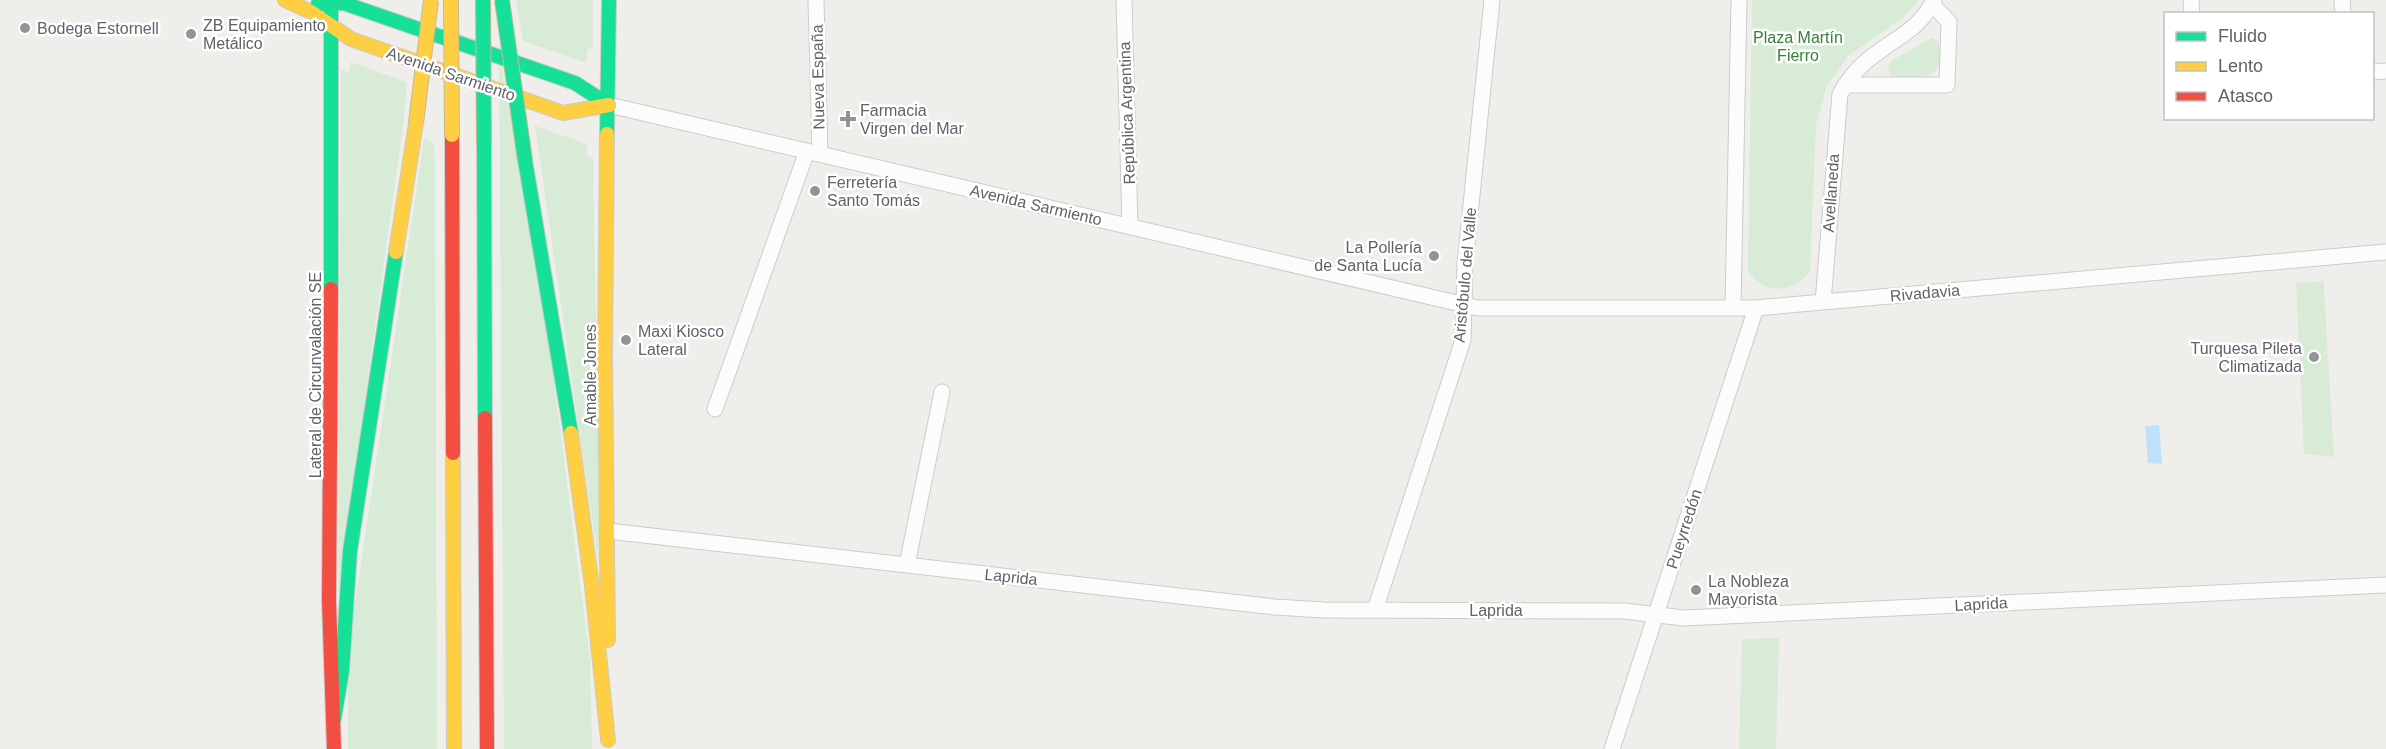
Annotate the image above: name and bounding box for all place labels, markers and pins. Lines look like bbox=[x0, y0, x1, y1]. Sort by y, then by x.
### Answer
place label: ZB Equipamiento Metálico bbox=[203, 17, 326, 52]
place label: Bodega Estornell bbox=[37, 20, 159, 37]
marker: Bodega Estornell bbox=[18, 21, 32, 35]
marker: ZB Equipamiento Metálico bbox=[184, 27, 198, 41]
place label: Farmacia Virgen del Mar bbox=[860, 102, 964, 137]
marker: Farmacia Virgen del Mar bbox=[841, 112, 855, 126]
place label: Ferretería Santo Tomás bbox=[827, 174, 920, 209]
marker: Ferretería Santo Tomás bbox=[808, 184, 822, 198]
place label: La Pollería de Santa Lucía bbox=[1314, 239, 1422, 274]
marker: La Pollería de Santa Lucía bbox=[1427, 249, 1441, 263]
place label: Maxi Kiosco Lateral bbox=[638, 323, 724, 358]
marker: Maxi Kiosco Lateral bbox=[619, 333, 633, 347]
place label: Turquesa Pileta Climatizada bbox=[2191, 340, 2302, 375]
marker: Turquesa Pileta Climatizada bbox=[2307, 350, 2321, 364]
place label: La Nobleza Mayorista bbox=[1708, 573, 1789, 608]
marker: La Nobleza Mayorista bbox=[1689, 583, 1703, 597]

